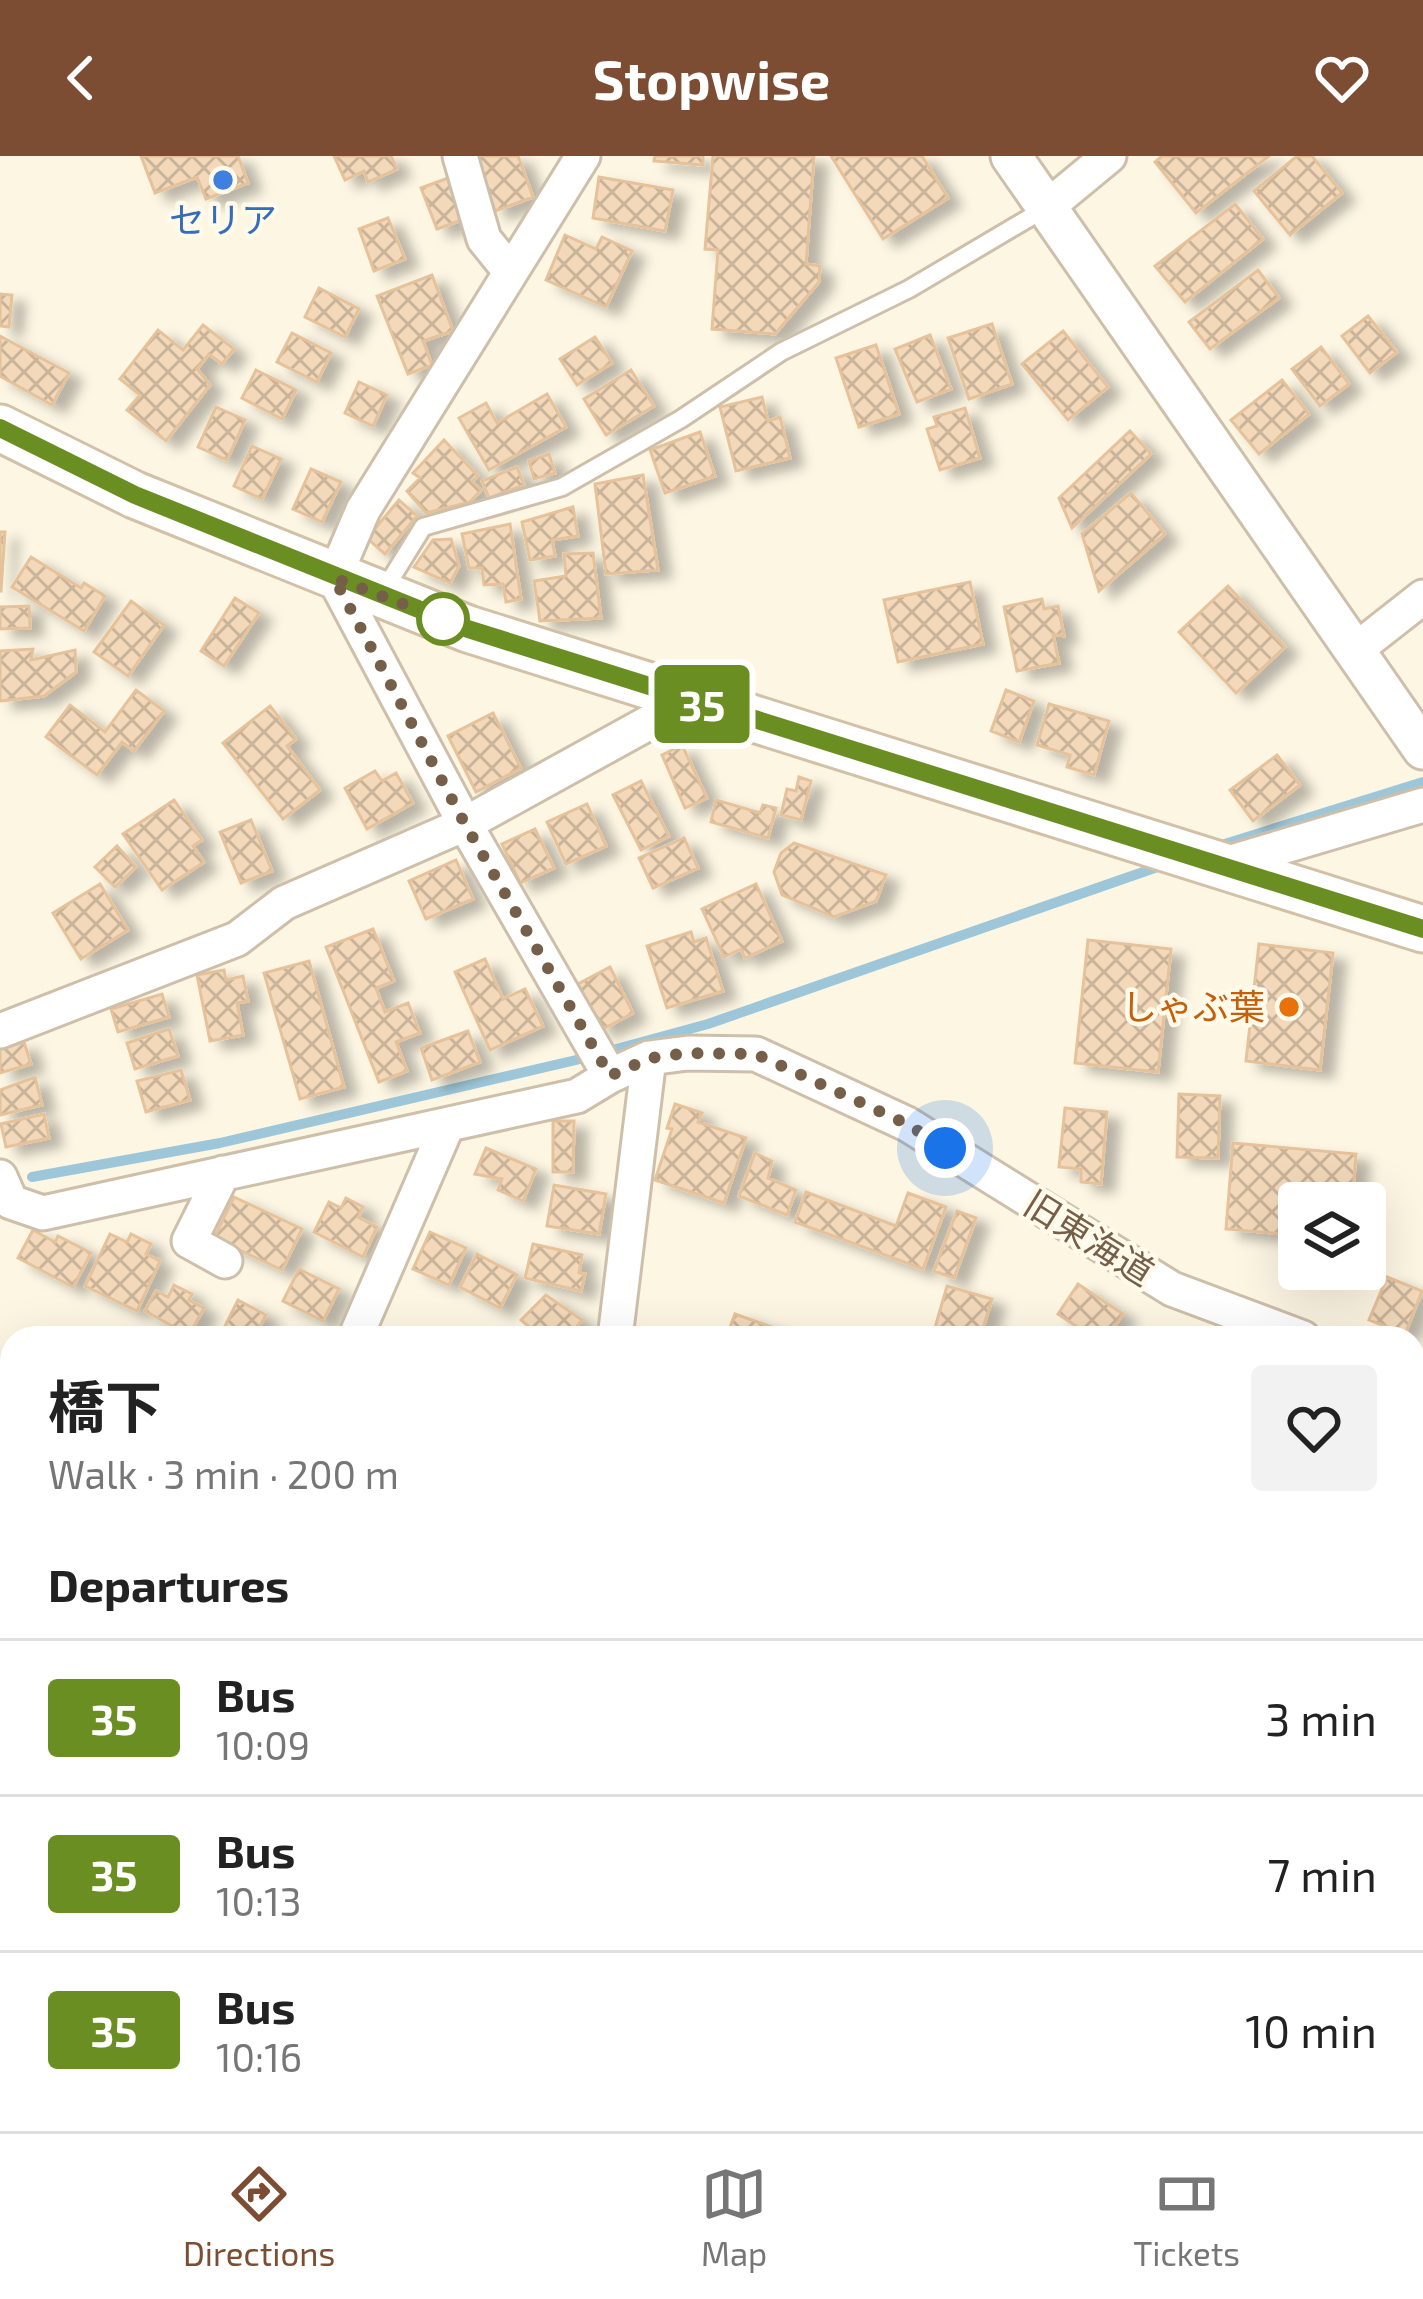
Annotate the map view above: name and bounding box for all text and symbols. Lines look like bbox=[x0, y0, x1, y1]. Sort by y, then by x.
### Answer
icon: back bbox=[48, 45, 114, 111]
icon: heart bbox=[1309, 45, 1375, 111]
text: Stopwise bbox=[593, 46, 830, 111]
marker: セリア bbox=[210, 167, 236, 193]
place label: セリア bbox=[169, 197, 277, 240]
unlabelled marker bbox=[418, 594, 468, 644]
line badge: 35 bbox=[648, 665, 756, 743]
text: 35 bbox=[679, 679, 726, 729]
place label: しゃぶ葉 bbox=[1121, 984, 1265, 1027]
marker: しゃぶ葉 bbox=[1276, 994, 1302, 1020]
your location bbox=[915, 1118, 975, 1178]
street label: 旧東海道 bbox=[1017, 1180, 1162, 1293]
map controls bbox=[1278, 1182, 1386, 1290]
button: layers bbox=[1278, 1182, 1386, 1290]
button: heart bbox=[1251, 1365, 1377, 1491]
text: 橋下 bbox=[48, 1371, 162, 1439]
text: Walk · 3 min · 200 m bbox=[48, 1450, 399, 1497]
text: Departures bbox=[48, 1557, 289, 1611]
text: Bus bbox=[216, 1667, 295, 1721]
text: 3 min bbox=[1265, 1691, 1377, 1745]
text: 35 bbox=[91, 1693, 138, 1743]
text: 10:09 bbox=[216, 1721, 310, 1768]
text: Bus bbox=[216, 1823, 295, 1877]
text: 7 min bbox=[1267, 1847, 1377, 1901]
text: 35 bbox=[91, 1849, 138, 1899]
text: 10:13 bbox=[216, 1877, 301, 1924]
text: Bus bbox=[216, 1979, 295, 2033]
text: 10 min bbox=[1245, 2003, 1377, 2057]
text: 35 bbox=[91, 2005, 138, 2055]
text: 10:16 bbox=[216, 2033, 302, 2080]
tab: Directions bbox=[183, 2161, 335, 2273]
tab: Map bbox=[701, 2161, 767, 2273]
tab: Tickets bbox=[1133, 2161, 1240, 2273]

